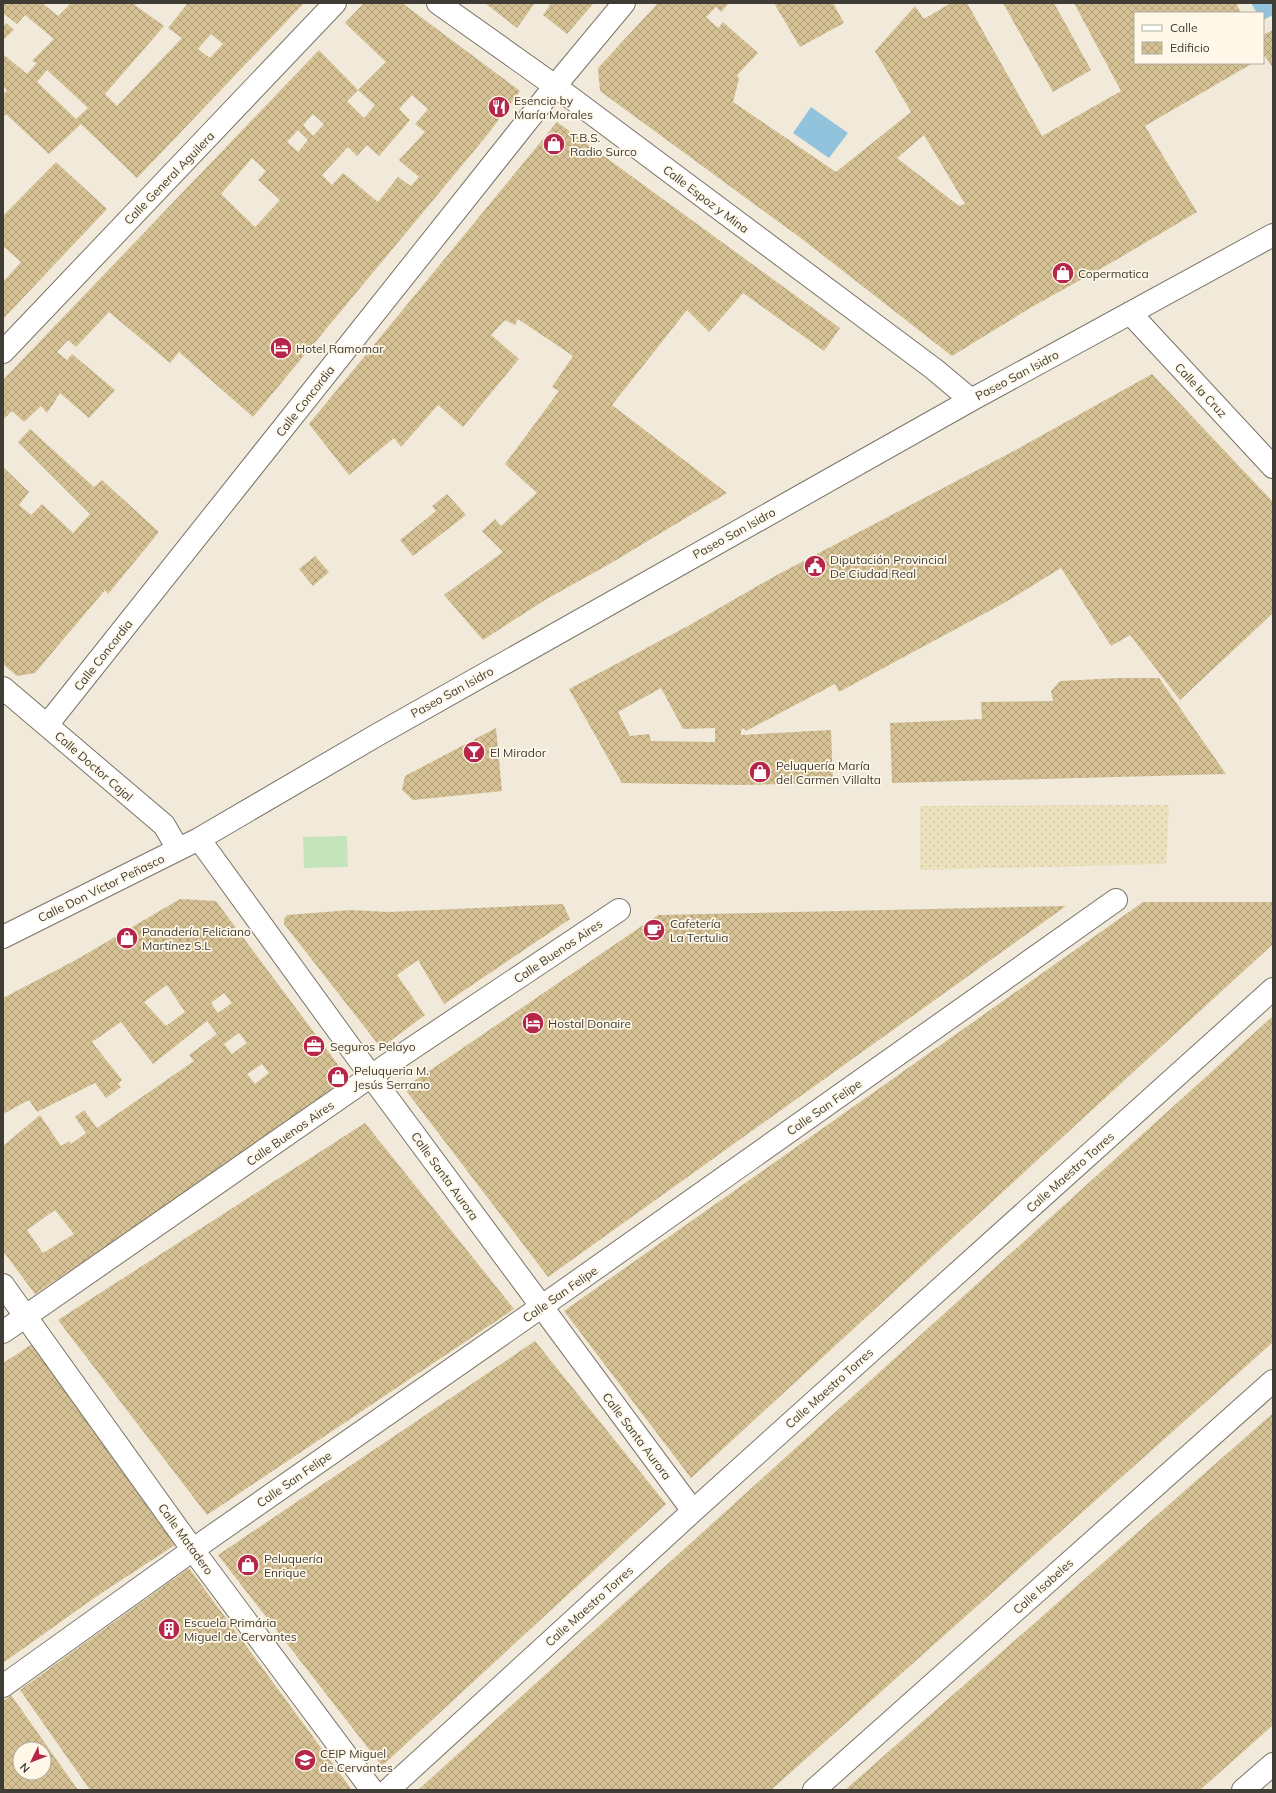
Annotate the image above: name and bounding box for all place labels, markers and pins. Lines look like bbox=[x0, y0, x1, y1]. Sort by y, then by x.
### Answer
place label: Esencia by María Morales bbox=[514, 93, 593, 122]
restaurant icon: Esencia by María Morales bbox=[486, 94, 512, 120]
place label: T.B.S. Radio Surco bbox=[570, 130, 637, 159]
shop icon: T.B.S. Radio Surco bbox=[541, 131, 567, 157]
shop icon: Copermatica bbox=[1050, 260, 1076, 286]
place label: Copermatica bbox=[1078, 266, 1149, 281]
hotel icon: Hotel Ramomar bbox=[268, 335, 294, 361]
place label: Hotel Ramomar bbox=[296, 341, 384, 356]
place label: Diputación Provincial De Ciudad Real bbox=[830, 552, 947, 581]
public building icon: Diputación Provincial De Ciudad Real bbox=[802, 553, 828, 579]
bar icon: El Mirador bbox=[461, 739, 487, 765]
place label: El Mirador bbox=[490, 745, 547, 760]
place label: Peluquería María del Carmen Villalta bbox=[776, 758, 881, 787]
shop icon: Peluquería María del Carmen Villalta bbox=[747, 759, 773, 785]
place label: Cafetería La Tertulia bbox=[670, 916, 728, 945]
cafe icon: Cafetería La Tertulia bbox=[641, 917, 667, 943]
place label: Panadería Feliciano Martínez S.L bbox=[142, 924, 251, 953]
shop icon: Panadería Feliciano Martínez S.L bbox=[114, 925, 140, 951]
hotel icon: Hostal Donaire bbox=[520, 1010, 546, 1036]
place label: Hostal Donaire bbox=[548, 1016, 631, 1031]
office icon: Seguros Pelayo bbox=[301, 1033, 327, 1059]
place label: Seguros Pelayo bbox=[330, 1039, 416, 1054]
place label: Peluqueria M. Jesús Serrano bbox=[354, 1063, 430, 1092]
shop icon: Peluqueria M. Jesús Serrano bbox=[325, 1064, 351, 1090]
place label: Peluquería Enrique bbox=[264, 1551, 323, 1580]
shop icon: Peluquería Enrique bbox=[235, 1552, 261, 1578]
place label: Escuela Primária Miguel de Cervantes bbox=[184, 1615, 297, 1644]
building icon: Escuela Primária Miguel de Cervantes bbox=[156, 1616, 182, 1642]
place label: CEIP Miguel de Cervantes bbox=[320, 1746, 393, 1775]
school or university icon: CEIP Miguel de Cervantes bbox=[292, 1747, 318, 1773]

